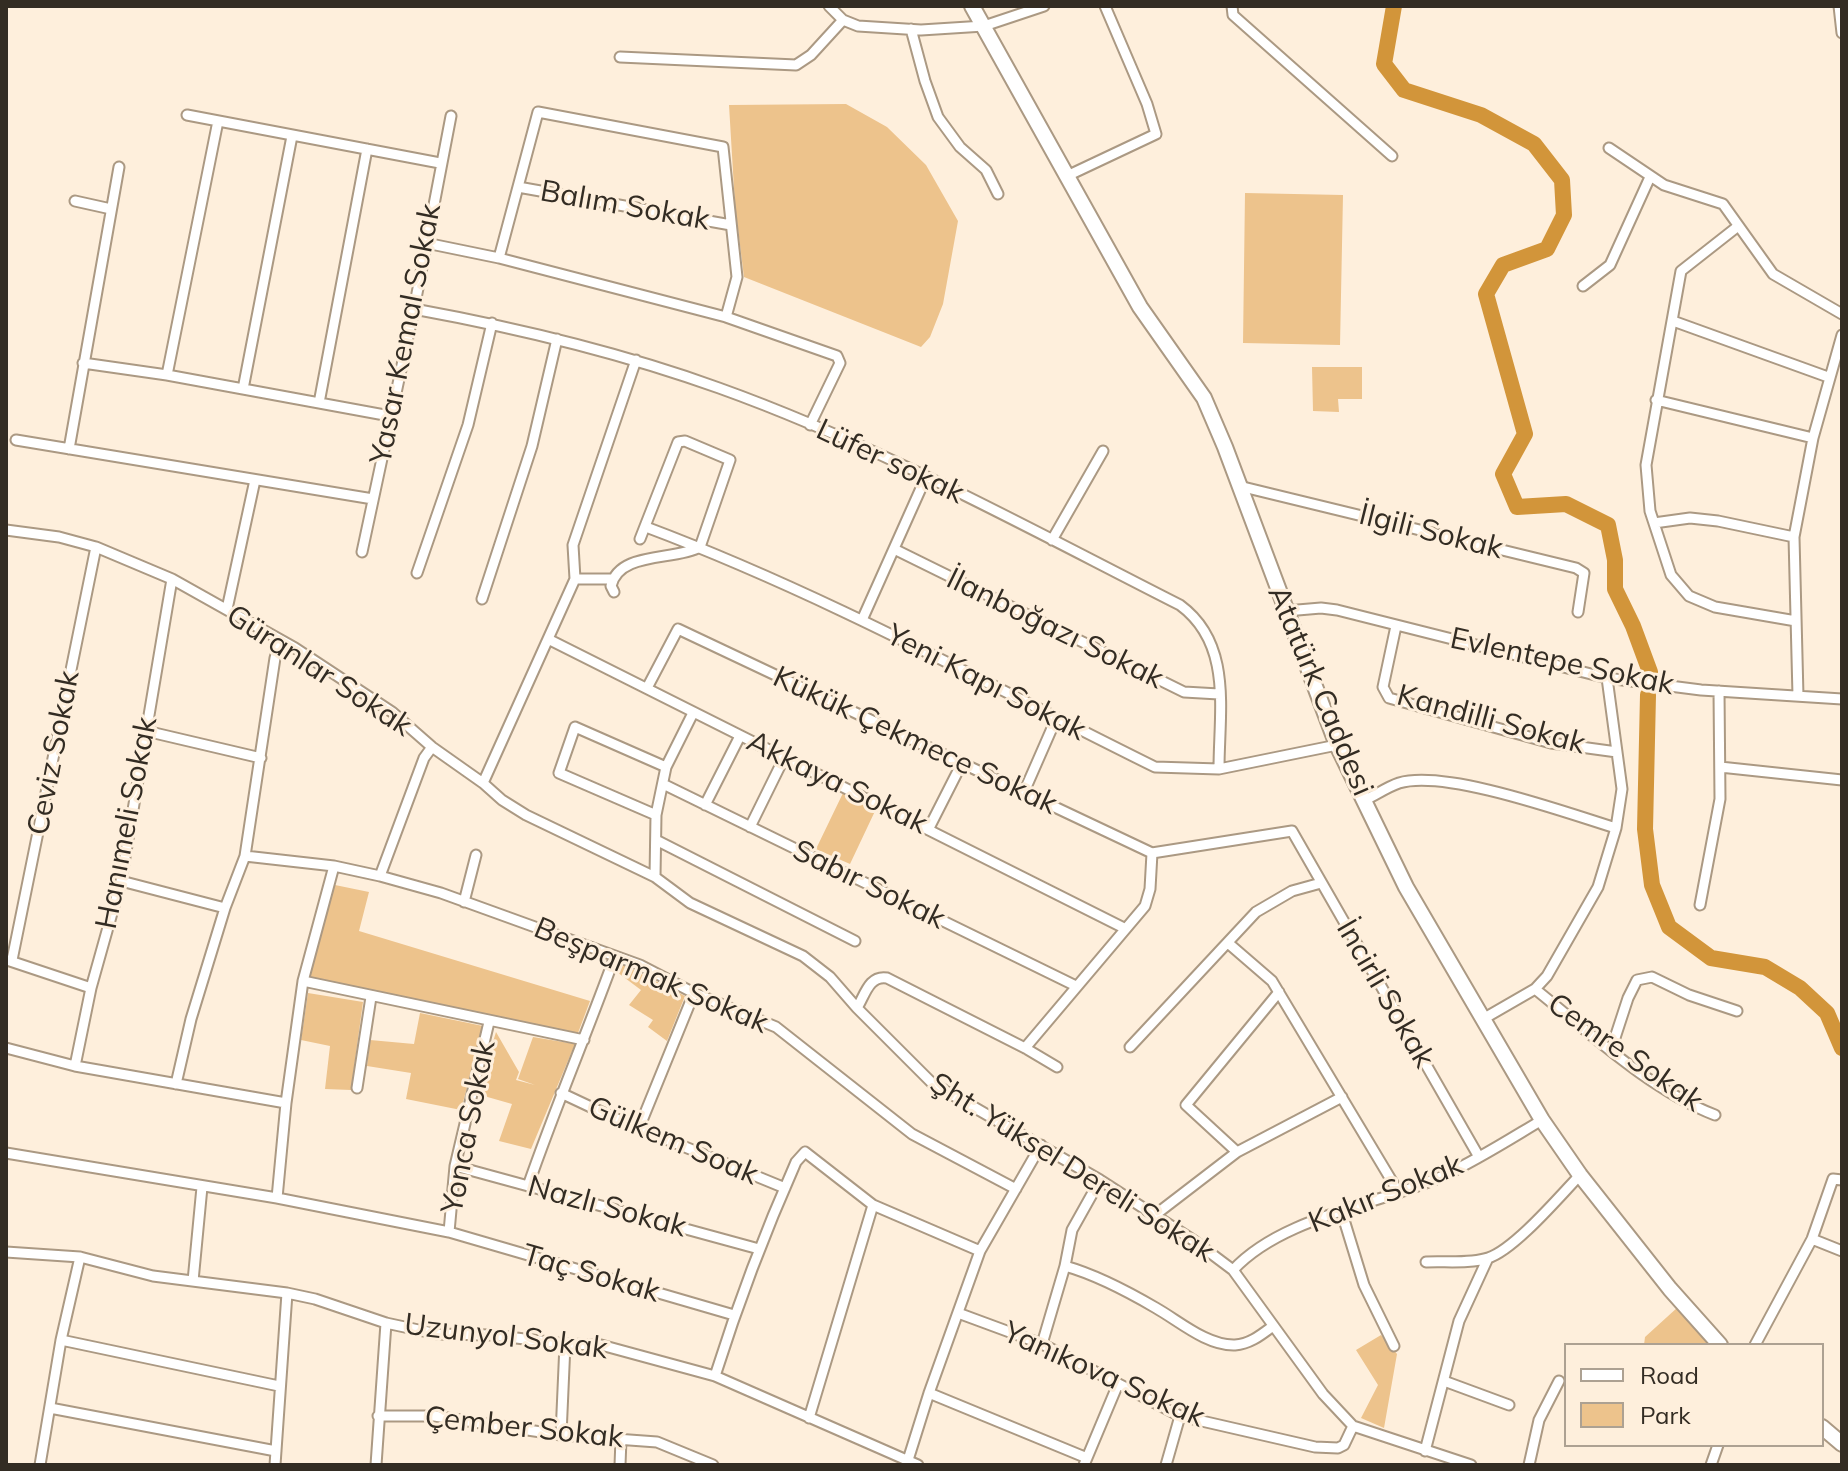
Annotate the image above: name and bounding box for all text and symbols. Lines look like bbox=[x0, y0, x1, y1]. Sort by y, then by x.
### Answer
street label: Balım Sokak bbox=[537, 173, 713, 239]
street label: Yasar Kemal Sokak bbox=[363, 201, 449, 467]
street label: Lüfer sokak bbox=[810, 412, 970, 512]
street label: İlgili Sokak bbox=[1355, 497, 1507, 567]
street label: İlanboğazı Sokak bbox=[941, 561, 1169, 697]
street label: Atatürk Caddesi bbox=[1260, 581, 1380, 801]
street label: Güranlar Sokak bbox=[219, 598, 419, 744]
street label: Yeni Kapı Sokak bbox=[880, 617, 1092, 749]
street label: Evlentepe Sokak bbox=[1447, 621, 1677, 703]
street label: Kükük Çekmece Sokak bbox=[767, 659, 1063, 823]
street label: Ceviz Sokak bbox=[20, 668, 88, 838]
street label: Kandilli Sokak bbox=[1393, 678, 1589, 762]
street label: Hanımeli Sokak bbox=[89, 714, 165, 932]
street label: Akkaya Sokak bbox=[741, 724, 933, 842]
street label: Sabır Sokak bbox=[787, 833, 951, 937]
street label: Beşparmak Sokak bbox=[529, 910, 773, 1042]
street label: İncirli Sokak bbox=[1328, 914, 1442, 1074]
street label: Cemre Sokak bbox=[1540, 986, 1710, 1120]
street label: Yonca Sokak bbox=[435, 1037, 503, 1217]
street label: Şht. Yüksel Dereli Sokak bbox=[923, 1066, 1221, 1270]
street label: Gülkem Soak bbox=[583, 1089, 763, 1193]
street label: Kakır Sokak bbox=[1304, 1147, 1468, 1241]
street label: Nazlı Sokak bbox=[524, 1169, 690, 1245]
street label: Taç Sokak bbox=[518, 1237, 664, 1311]
street label: Uzunyol Sokak bbox=[402, 1307, 610, 1367]
street label: Yanıkova Sokak bbox=[998, 1314, 1210, 1436]
legend bbox=[1564, 1343, 1824, 1447]
text: Road bbox=[1640, 1360, 1699, 1390]
street label: Çember Sokak bbox=[423, 1400, 625, 1456]
text: Park bbox=[1640, 1400, 1691, 1430]

